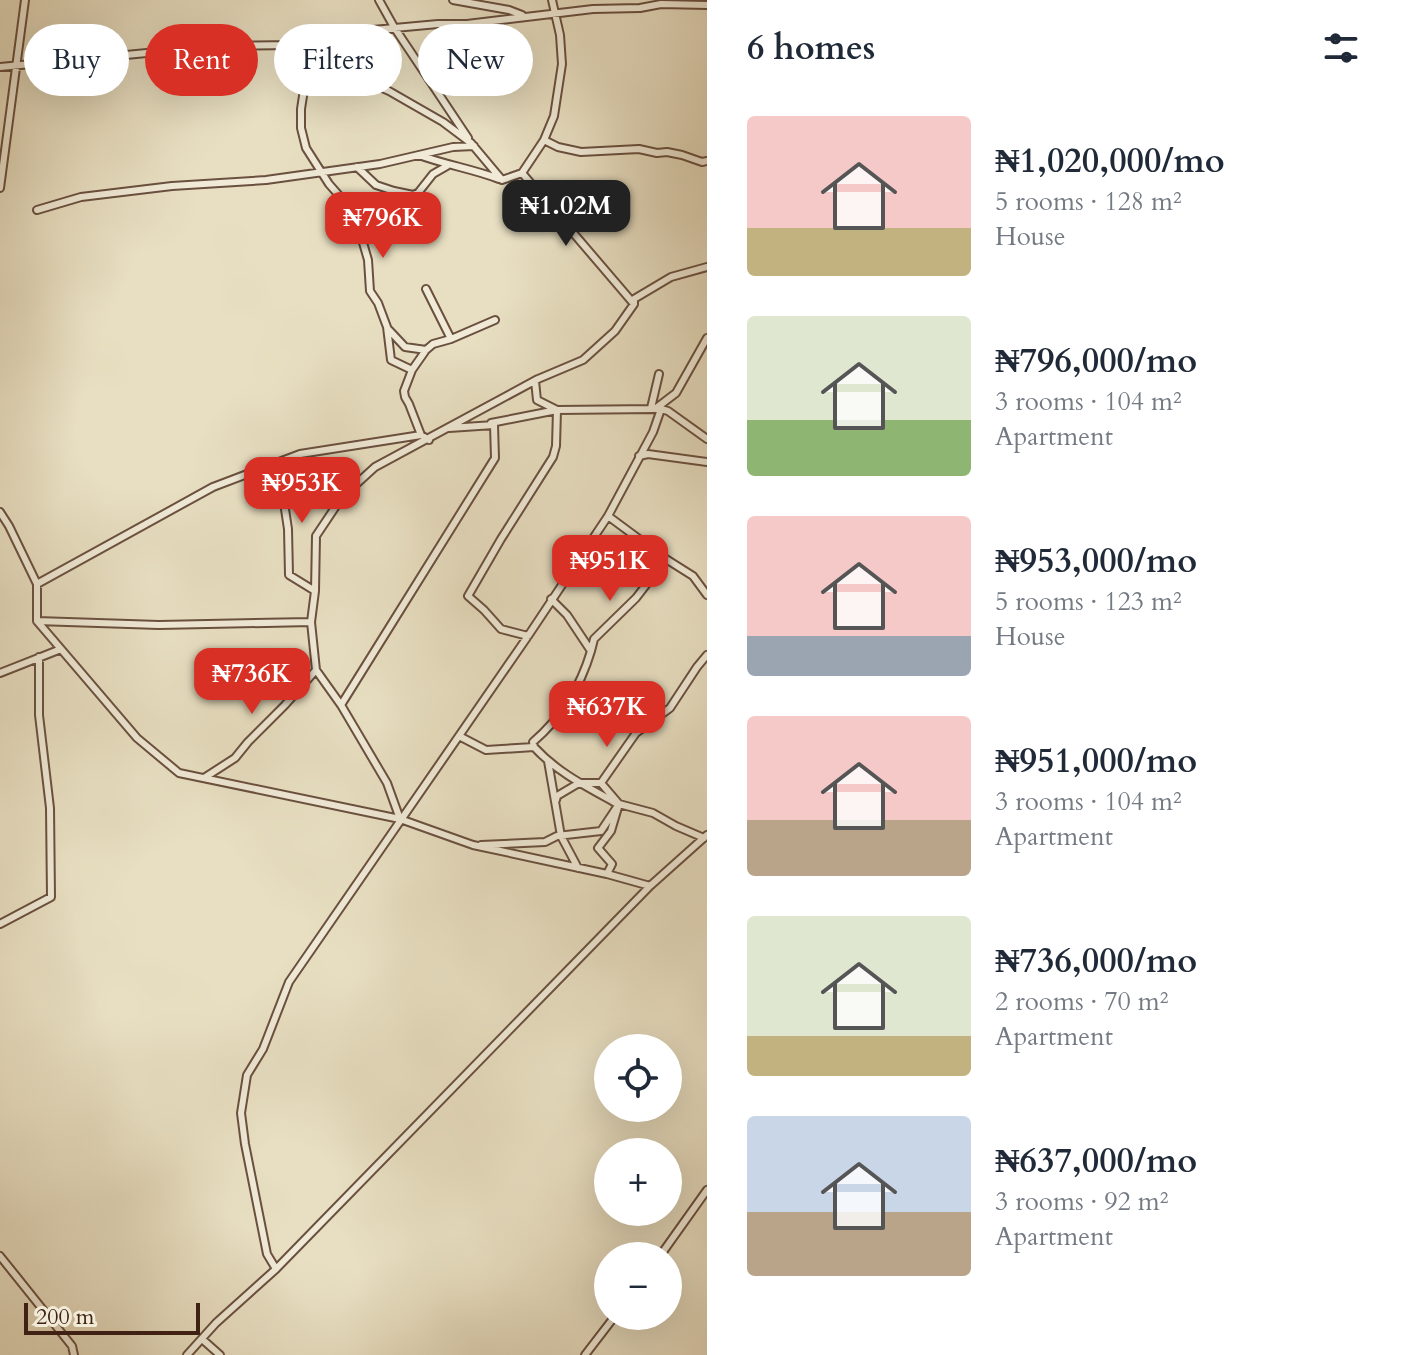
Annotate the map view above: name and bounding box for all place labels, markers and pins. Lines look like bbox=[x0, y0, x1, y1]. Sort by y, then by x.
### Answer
pin: ₦1.02M bbox=[501, 180, 631, 248]
pin: ₦796K bbox=[327, 192, 439, 260]
pin: ₦953K bbox=[246, 457, 358, 525]
pin: ₦951K bbox=[554, 535, 666, 603]
pin: ₦736K bbox=[196, 648, 308, 716]
pin: ₦637K bbox=[551, 681, 663, 749]

